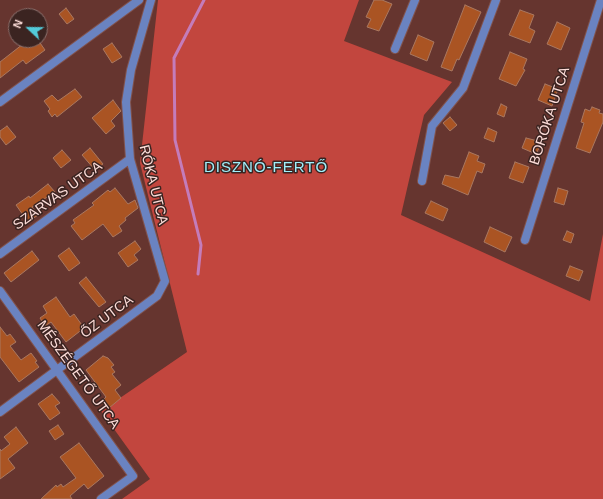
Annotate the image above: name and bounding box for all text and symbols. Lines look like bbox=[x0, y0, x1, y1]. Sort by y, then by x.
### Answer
north arrow bbox=[8, 8, 48, 48]
text: N bbox=[11, 18, 25, 30]
street label: BORÓKA UTCA bbox=[526, 65, 574, 167]
street label: RÓKA UTCA bbox=[135, 143, 171, 227]
street label: SZARVAS UTCA bbox=[10, 158, 106, 234]
district label: DISZNÓ-FERTŐ bbox=[204, 159, 328, 177]
street label: ŐZ UTCA bbox=[77, 292, 137, 342]
street label: MÉSZÉGETŐ UTCA bbox=[33, 318, 123, 432]

